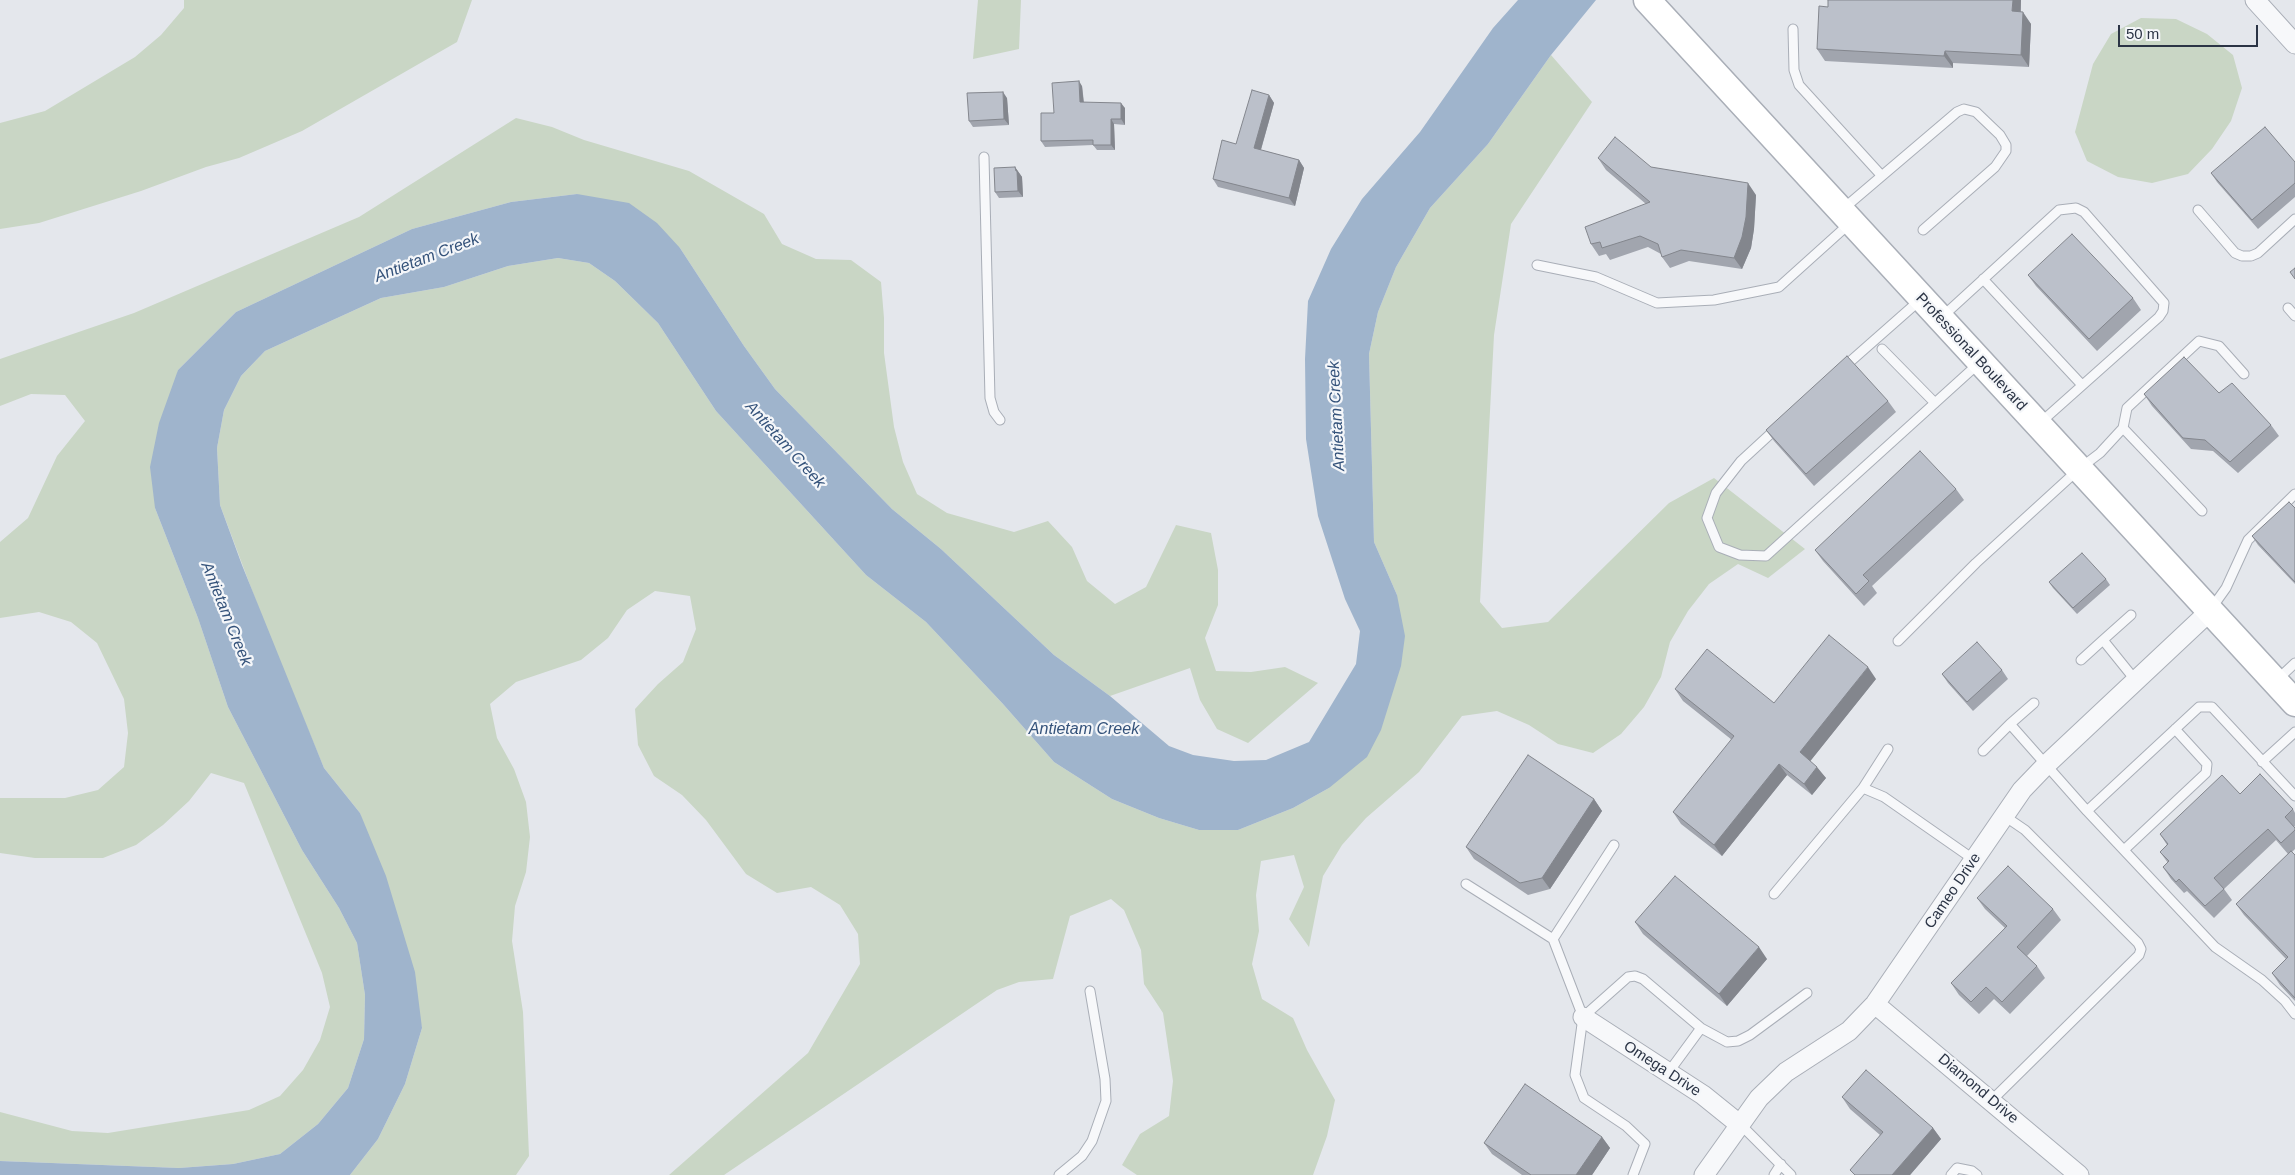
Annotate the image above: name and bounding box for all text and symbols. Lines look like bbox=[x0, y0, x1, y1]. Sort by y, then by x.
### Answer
scale bar bbox=[2120, 15, 2260, 47]
text: 50 m bbox=[2126, 25, 2159, 42]
water label: Antietam Creek bbox=[372, 229, 482, 287]
street label: Professional Boulevard bbox=[1912, 289, 2030, 415]
water label: Antietam Creek bbox=[1325, 360, 1349, 472]
water label: Antietam Creek bbox=[741, 398, 829, 492]
water label: Antietam Creek bbox=[196, 559, 256, 669]
water label: Antietam Creek bbox=[1029, 720, 1139, 740]
street label: Cameo Drive bbox=[1921, 850, 1985, 932]
street label: Omega Drive bbox=[1620, 1037, 1704, 1101]
street label: Diamond Drive bbox=[1934, 1050, 2022, 1128]

